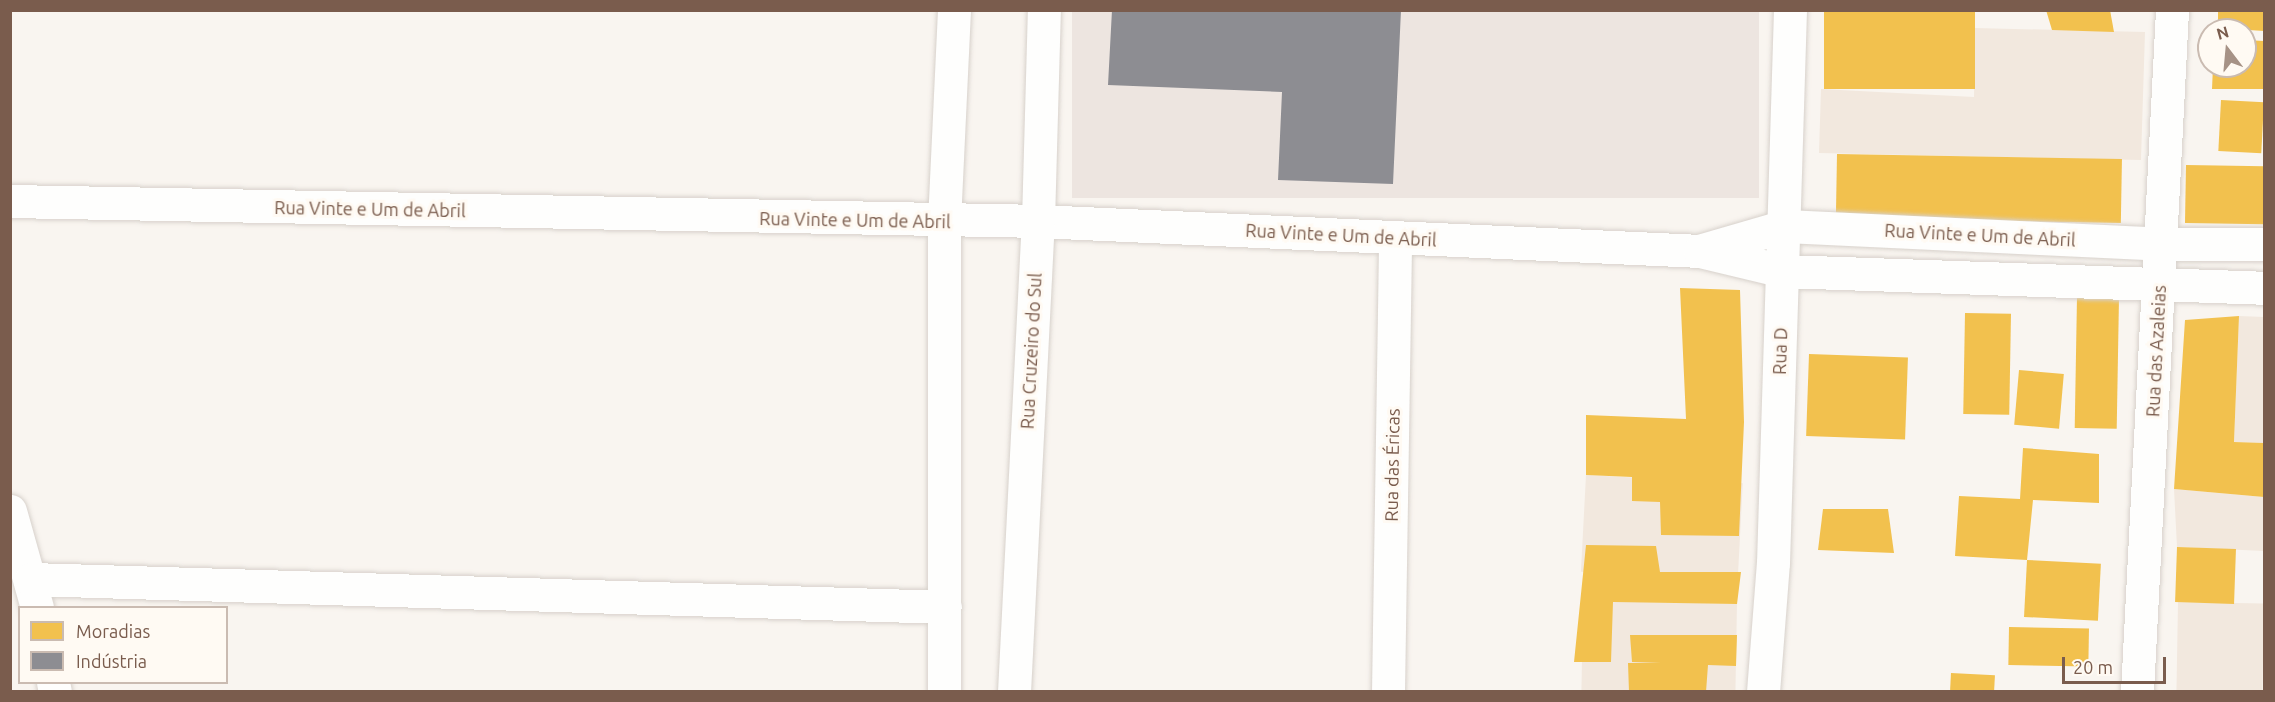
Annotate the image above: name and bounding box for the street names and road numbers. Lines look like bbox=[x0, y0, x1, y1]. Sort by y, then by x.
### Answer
street label: Rua Vinte e Um de Abril bbox=[274, 197, 466, 221]
street label: Rua Vinte e Um de Abril bbox=[759, 208, 951, 232]
street label: Rua Vinte e Um de Abril bbox=[1245, 219, 1437, 251]
street label: Rua Vinte e Um de Abril bbox=[1884, 219, 2076, 251]
street label: Rua Cruzeiro do Sul bbox=[1016, 272, 1046, 430]
street label: Rua das Azaleias bbox=[2142, 284, 2170, 418]
street label: Rua D bbox=[1768, 327, 1792, 375]
street label: Rua das Éricas bbox=[1380, 408, 1404, 522]

